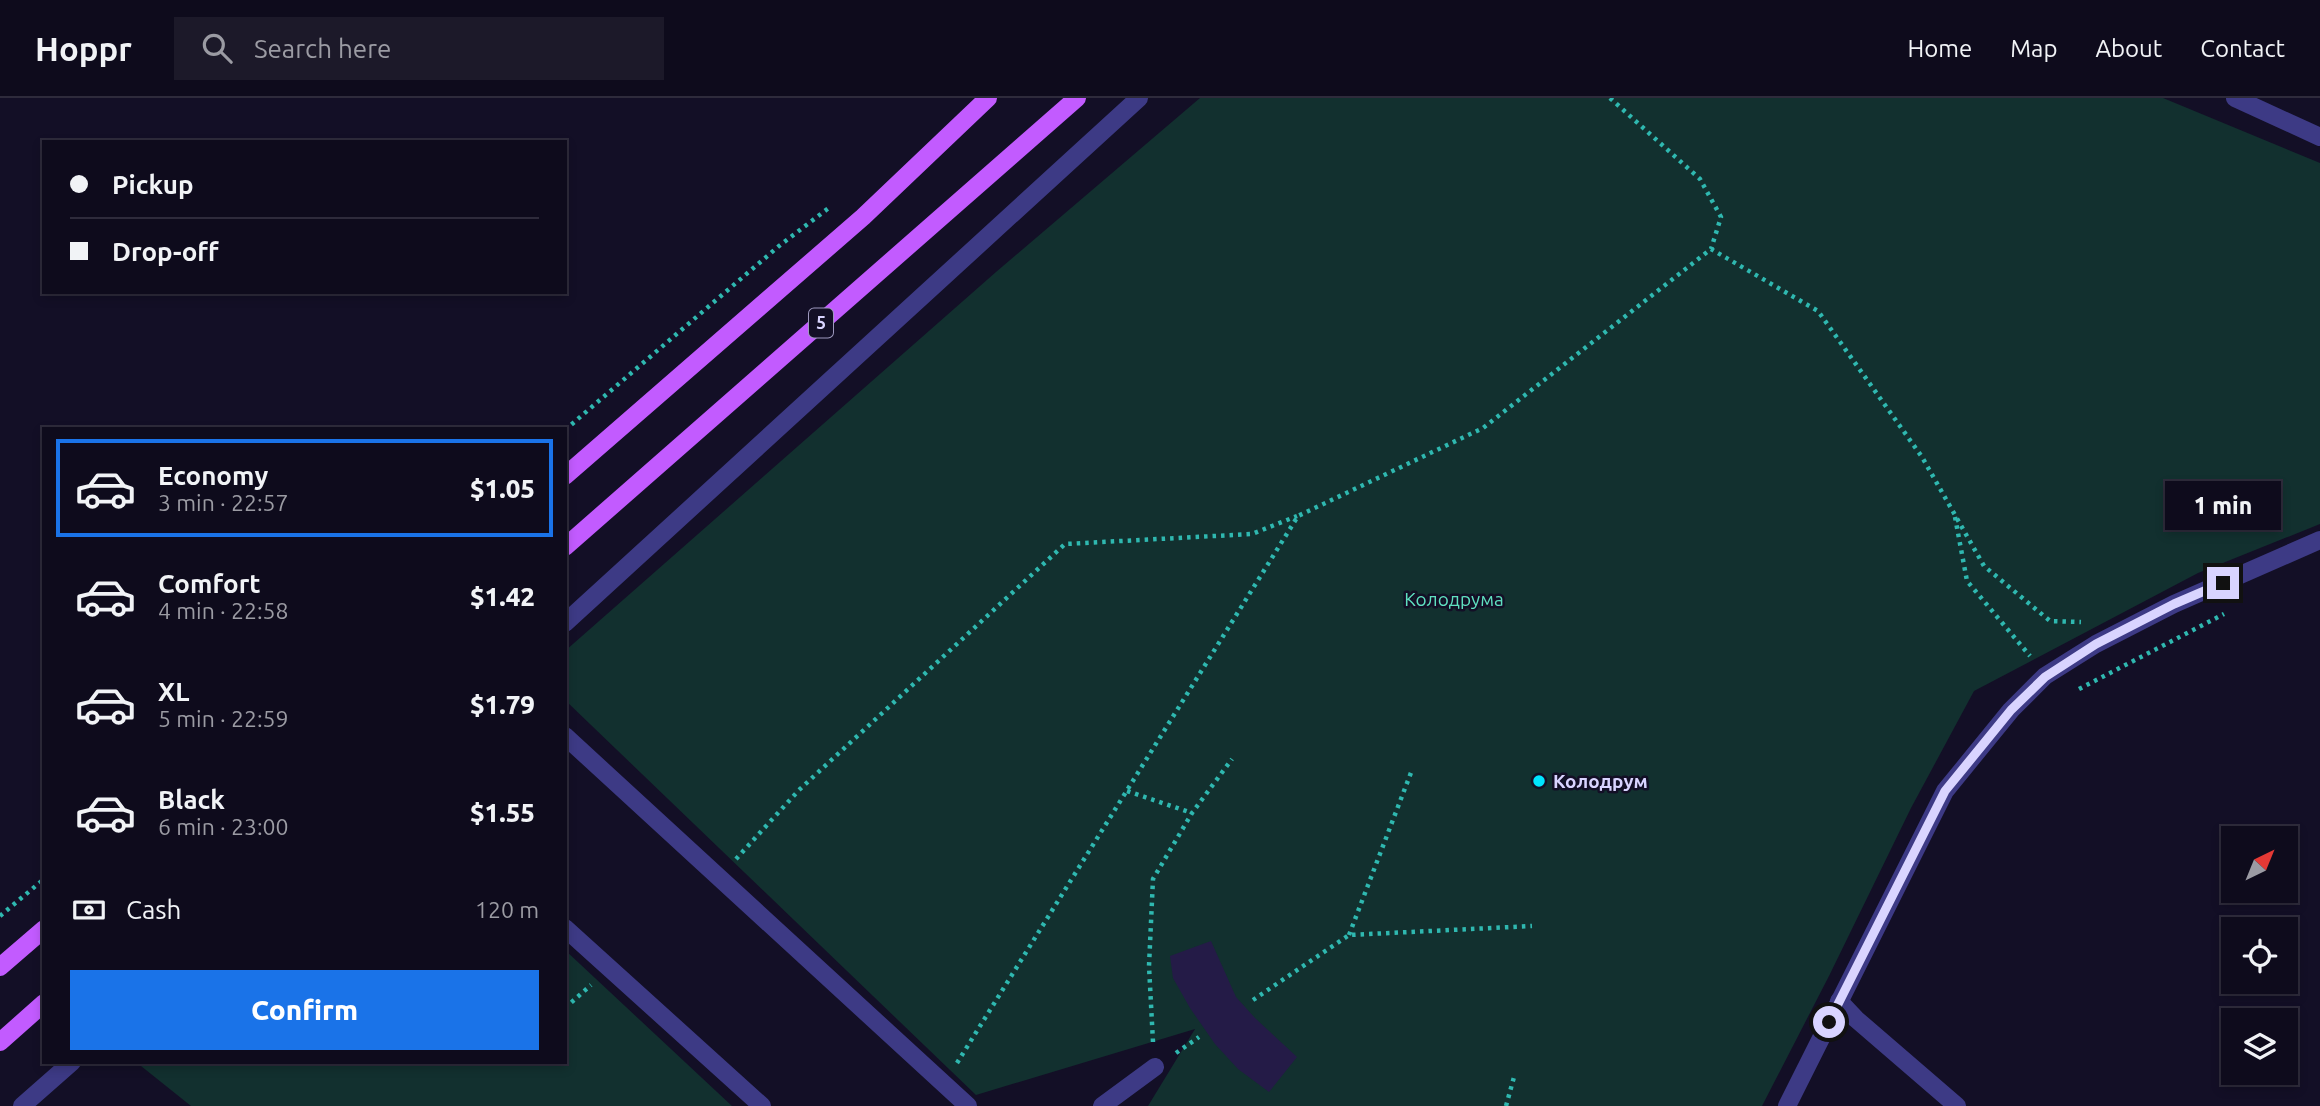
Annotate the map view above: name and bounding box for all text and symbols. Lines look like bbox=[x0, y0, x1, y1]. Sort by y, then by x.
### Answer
search box bbox=[174, 17, 664, 80]
icon: search bbox=[198, 29, 236, 67]
text: Hoppr bbox=[35, 30, 132, 67]
text: Search here bbox=[254, 34, 391, 63]
text: Home bbox=[1907, 35, 1972, 62]
text: Map bbox=[2010, 35, 2057, 62]
text: About bbox=[2095, 35, 2162, 62]
text: Contact bbox=[2200, 35, 2285, 62]
text: Pickup bbox=[112, 170, 194, 199]
text: Drop-off bbox=[112, 237, 219, 266]
road number: 5 bbox=[809, 308, 833, 338]
icon: car bbox=[74, 457, 137, 520]
text: Economy bbox=[158, 461, 268, 490]
text: $1.05 bbox=[470, 474, 535, 503]
callout: 1 min bbox=[2165, 482, 2281, 531]
text: 3 min · 22:57 bbox=[158, 490, 289, 515]
text: 1 min bbox=[2194, 493, 2252, 518]
icon: car bbox=[74, 565, 137, 628]
route end bbox=[2207, 567, 2239, 599]
text: Comfort bbox=[158, 569, 261, 598]
text: $1.42 bbox=[470, 582, 535, 611]
park label: Колодрума bbox=[1404, 588, 1504, 610]
text: 4 min · 22:58 bbox=[158, 598, 289, 623]
icon: car bbox=[74, 673, 137, 736]
text: XL bbox=[158, 677, 189, 706]
text: $1.79 bbox=[470, 690, 535, 719]
text: 5 min · 22:59 bbox=[158, 706, 289, 731]
place label: Колодрум bbox=[1553, 770, 1648, 792]
marker: Колодрум bbox=[1531, 773, 1547, 789]
icon: car bbox=[74, 781, 137, 844]
text: Black bbox=[158, 785, 225, 814]
text: $1.55 bbox=[470, 798, 535, 827]
text: 6 min · 23:00 bbox=[158, 814, 289, 839]
north arrow bbox=[2221, 826, 2298, 903]
map controls bbox=[2221, 826, 2298, 1085]
icon: cash bbox=[70, 891, 108, 929]
text: Cash bbox=[126, 895, 181, 924]
text: 120 m bbox=[475, 897, 539, 922]
button: locate bbox=[2221, 917, 2298, 994]
button: Confirm bbox=[70, 970, 539, 1050]
route start bbox=[1813, 1006, 1845, 1038]
button: layers bbox=[2221, 1008, 2298, 1085]

